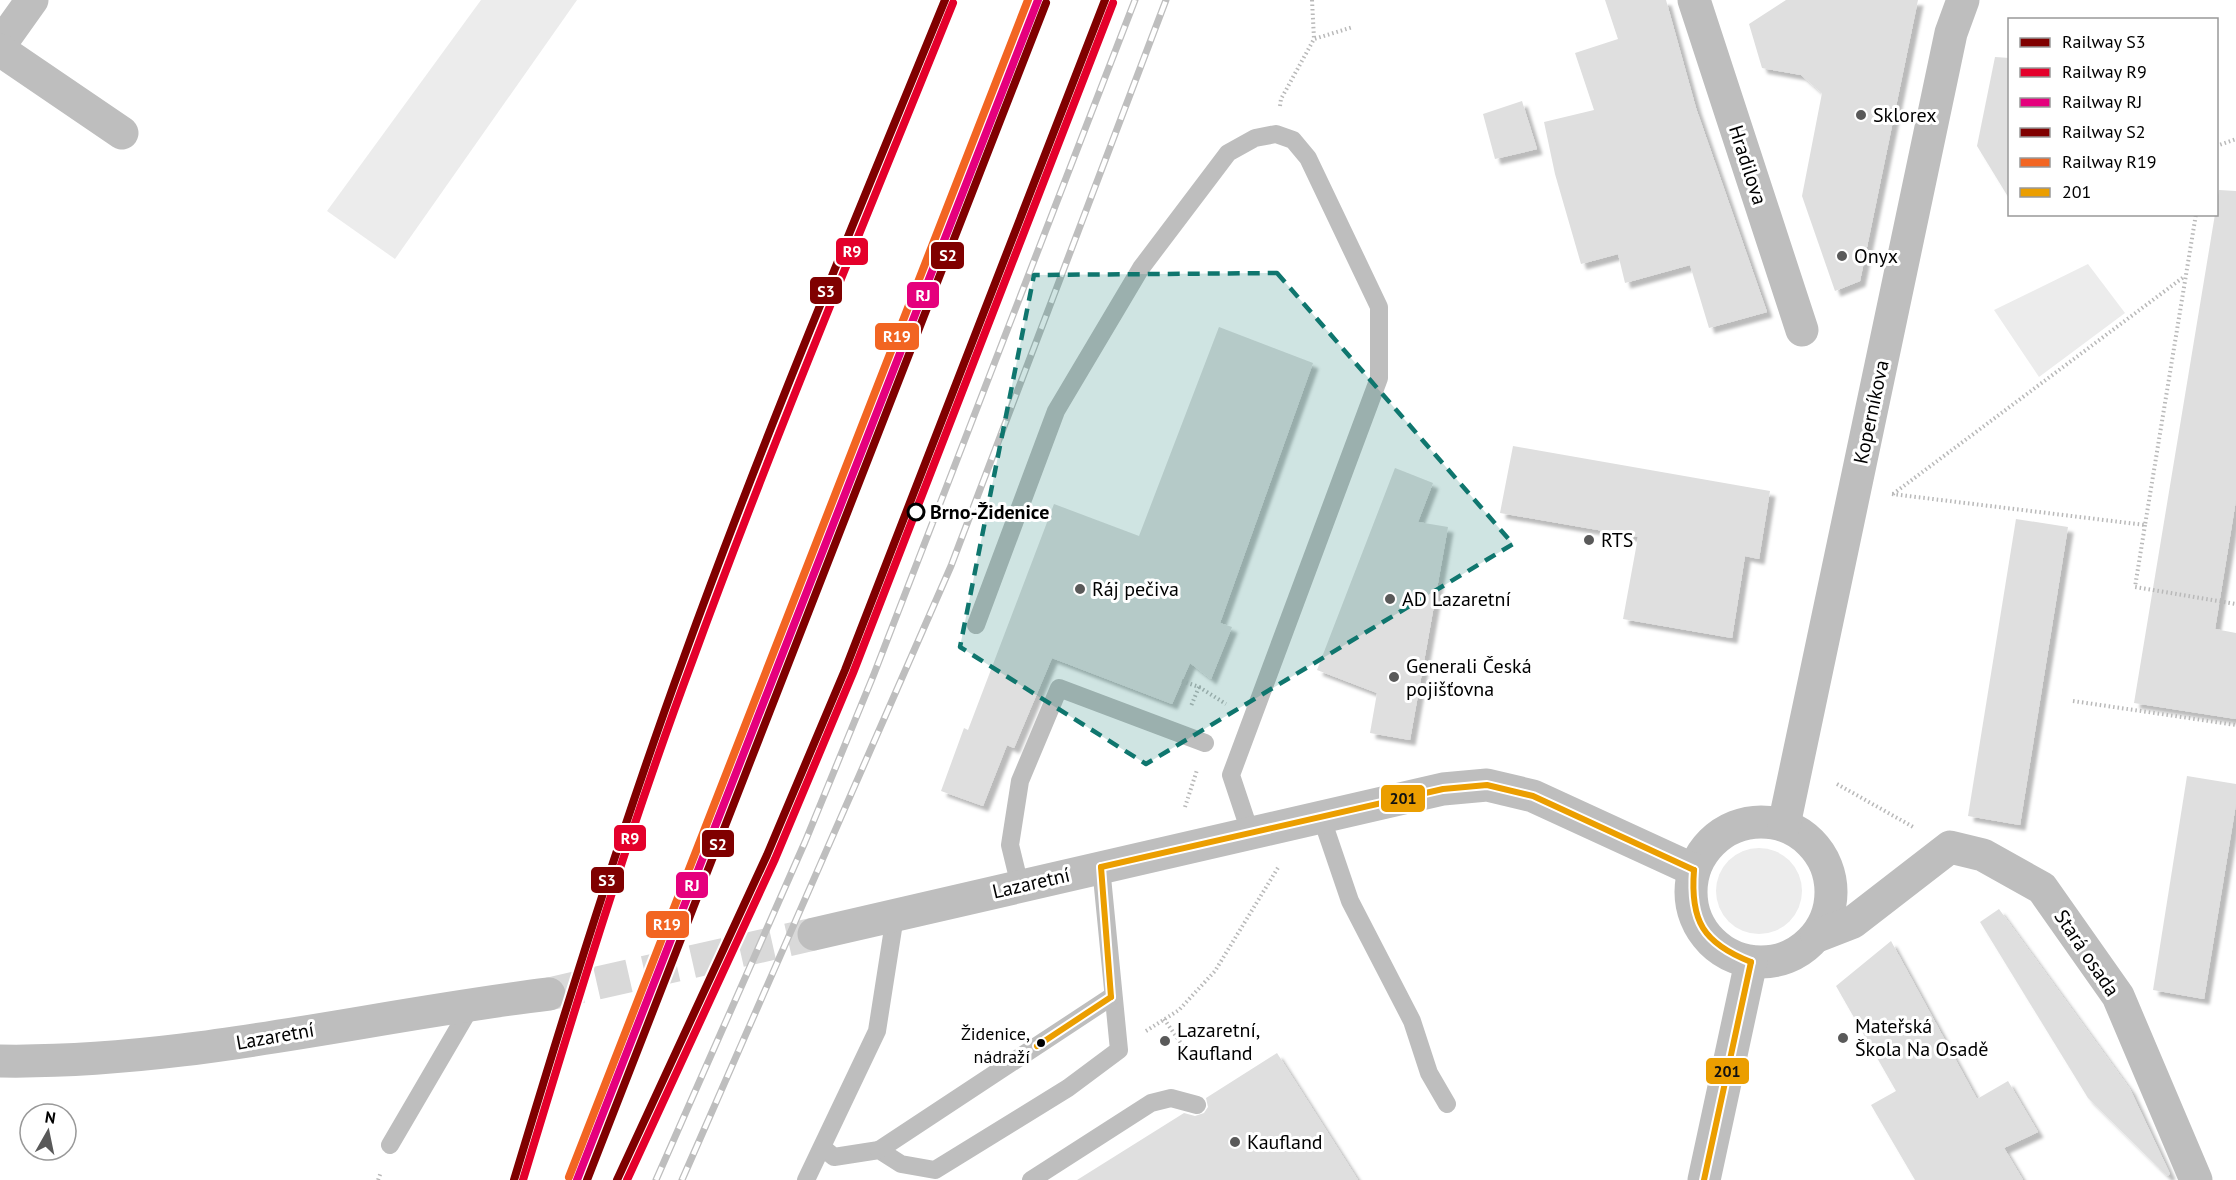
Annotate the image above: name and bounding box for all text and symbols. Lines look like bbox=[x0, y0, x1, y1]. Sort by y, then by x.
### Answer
legend bbox=[2008, 18, 2218, 216]
text: Railway S3 bbox=[2062, 30, 2146, 53]
text: Railway R9 bbox=[2062, 60, 2147, 83]
text: Railway RJ bbox=[2062, 90, 2142, 113]
place label: Sklorex bbox=[1873, 102, 1937, 128]
marker: Sklorex bbox=[1854, 108, 1868, 122]
text: Railway S2 bbox=[2062, 120, 2146, 143]
street label: Hradilova bbox=[1723, 122, 1773, 208]
text: Railway R19 bbox=[2062, 150, 2157, 173]
text: 201 bbox=[2062, 180, 2091, 203]
line badge: R9 bbox=[835, 237, 869, 266]
text: R9 bbox=[843, 241, 861, 261]
line badge: S2 bbox=[930, 241, 965, 270]
place label: Onyx bbox=[1854, 243, 1898, 269]
text: S2 bbox=[939, 245, 957, 265]
marker: Onyx bbox=[1835, 249, 1849, 263]
line badge: S3 bbox=[809, 276, 843, 305]
text: S3 bbox=[817, 281, 835, 301]
line badge: RJ bbox=[906, 281, 940, 309]
text: RJ bbox=[916, 285, 930, 305]
line badge: R19 bbox=[874, 322, 920, 351]
text: R19 bbox=[883, 326, 911, 346]
street label: Koperníkova bbox=[1847, 358, 1895, 466]
place label: Brno-Židenice bbox=[930, 499, 1049, 525]
marker: Brno-Židenice bbox=[907, 503, 925, 521]
place label: RTS bbox=[1601, 527, 1633, 553]
marker: RTS bbox=[1582, 533, 1596, 547]
place label: Ráj pečiva bbox=[1092, 576, 1179, 602]
marker: Ráj pečiva bbox=[1073, 582, 1087, 596]
place label: AD Lazaretní bbox=[1402, 586, 1511, 612]
marker: AD Lazaretní bbox=[1383, 592, 1397, 606]
place label: Generali Česká pojišťovna bbox=[1406, 653, 1532, 702]
marker: Generali Česká pojišťovna bbox=[1387, 670, 1401, 684]
line badge: 201 bbox=[1380, 784, 1426, 813]
text: 201 bbox=[1389, 788, 1417, 808]
line badge: R9 bbox=[613, 824, 647, 852]
text: R9 bbox=[621, 828, 639, 848]
line badge: S2 bbox=[701, 829, 735, 858]
text: S2 bbox=[709, 834, 727, 854]
street label: Lazaretní bbox=[990, 861, 1072, 905]
line badge: S3 bbox=[590, 866, 625, 894]
text: S3 bbox=[598, 870, 616, 890]
line badge: RJ bbox=[675, 871, 709, 899]
text: RJ bbox=[685, 875, 699, 895]
street label: Stará osada bbox=[2049, 905, 2125, 1001]
line badge: R19 bbox=[645, 910, 690, 939]
text: R19 bbox=[653, 914, 681, 934]
place label: Mateřská Škola Na Osadě bbox=[1855, 1013, 1988, 1062]
street label: Lazaretní bbox=[234, 1016, 316, 1056]
place label: Lazaretní, Kaufland bbox=[1177, 1017, 1260, 1066]
place label: Židenice, nádraží bbox=[961, 1022, 1030, 1068]
marker: Mateřská Škola Na Osadě bbox=[1836, 1031, 1850, 1045]
marker: Lazaretní, Kaufland bbox=[1158, 1034, 1172, 1048]
marker: Židenice, nádraží bbox=[1035, 1037, 1047, 1049]
line badge: 201 bbox=[1705, 1057, 1750, 1085]
text: 201 bbox=[1713, 1061, 1741, 1081]
north arrow bbox=[18, 1102, 78, 1162]
text: N bbox=[44, 1106, 57, 1128]
place label: Kaufland bbox=[1247, 1129, 1323, 1155]
marker: Kaufland bbox=[1228, 1135, 1242, 1149]

